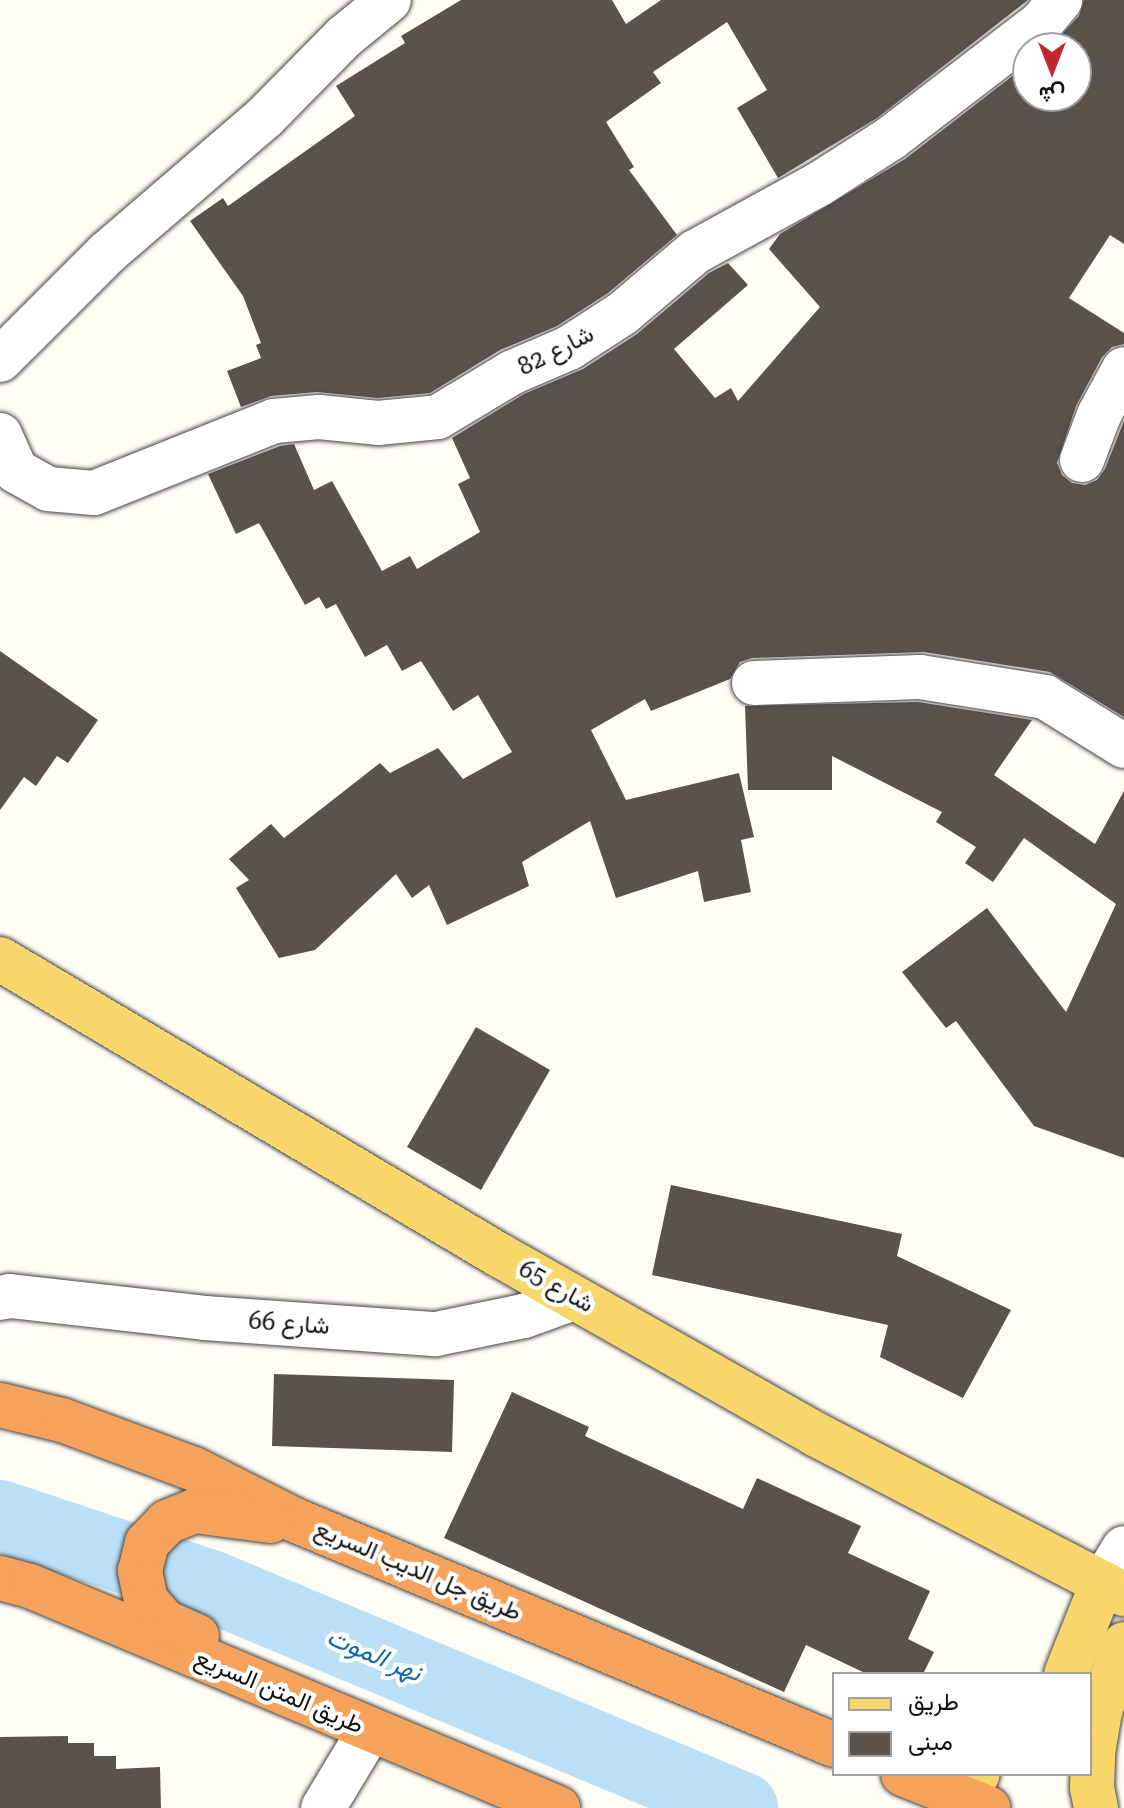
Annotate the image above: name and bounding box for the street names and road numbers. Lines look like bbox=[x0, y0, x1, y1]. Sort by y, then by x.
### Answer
street label: شارع 82 bbox=[513, 320, 599, 382]
street label: شارع 65 bbox=[513, 1255, 599, 1319]
street label: شارع 66 bbox=[247, 1307, 331, 1341]
street label: طريق جل الديب السريع bbox=[310, 1514, 526, 1628]
street label: طريق المتن السريع bbox=[190, 1644, 368, 1740]

